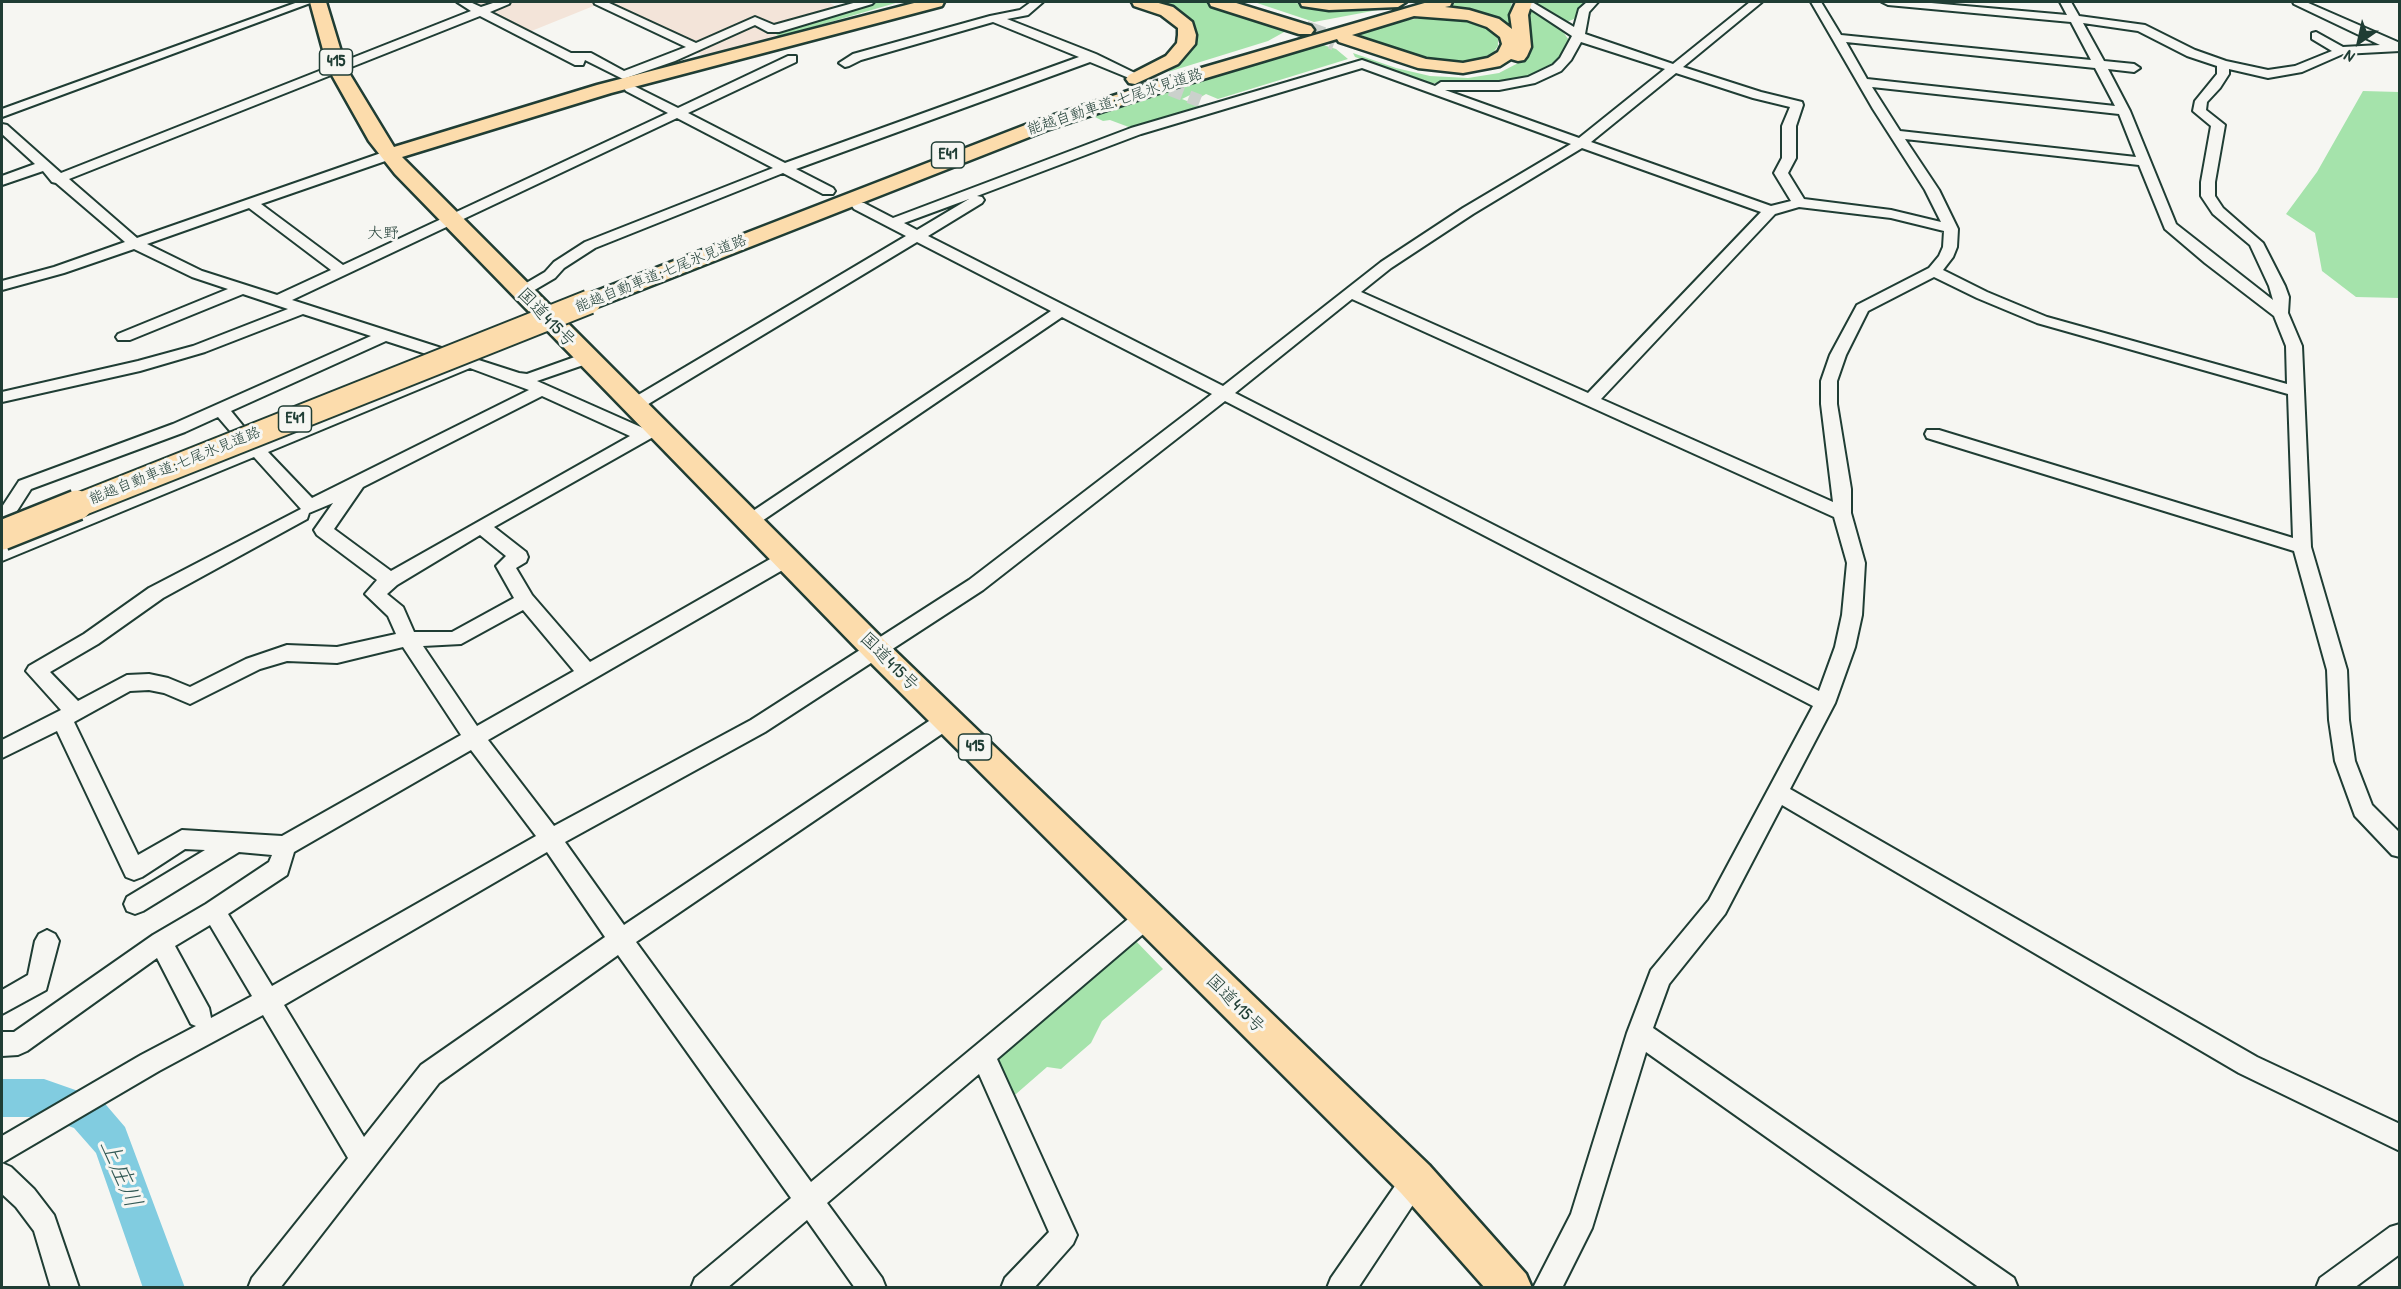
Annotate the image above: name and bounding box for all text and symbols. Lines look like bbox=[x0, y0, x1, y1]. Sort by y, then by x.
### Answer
north arrow bbox=[2329, 12, 2389, 72]
text: N bbox=[2339, 45, 2359, 68]
road number: 415 bbox=[320, 49, 352, 75]
street label: 能越自動車道;七尾氷見道路 bbox=[1025, 65, 1205, 139]
road number: E41 bbox=[932, 142, 964, 168]
district label: 大野 bbox=[367, 224, 399, 244]
street label: 能越自動車道;七尾氷見道路 bbox=[573, 231, 749, 317]
street label: 国道415号 bbox=[512, 284, 580, 352]
road number: E41 bbox=[278, 406, 312, 432]
street label: 能越自動車道;七尾氷見道路 bbox=[87, 423, 263, 509]
street label: 国道415号 bbox=[855, 628, 923, 696]
road number: 415 bbox=[958, 734, 992, 760]
street label: 国道415号 bbox=[1201, 970, 1269, 1038]
water label: 上庄川 bbox=[93, 1135, 147, 1213]

